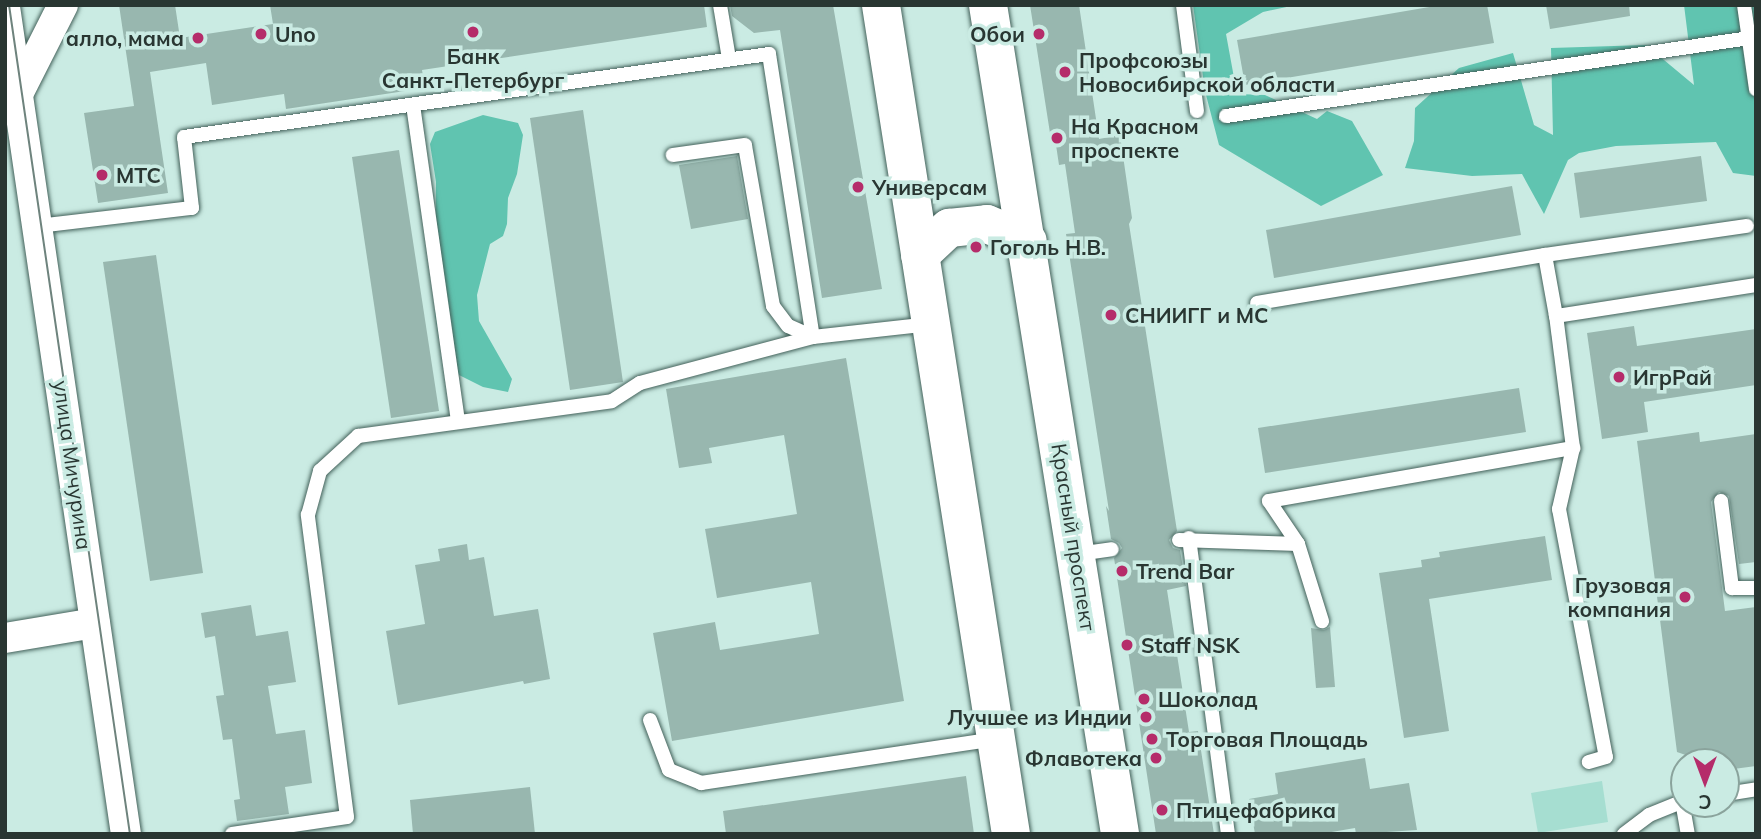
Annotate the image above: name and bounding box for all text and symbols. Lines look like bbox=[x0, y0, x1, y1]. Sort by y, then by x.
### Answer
place label: Uno bbox=[275, 21, 316, 47]
place label: Обои bbox=[970, 21, 1025, 47]
marker: Банк Санкт-Петербург bbox=[465, 24, 481, 40]
place label: алло, мама bbox=[66, 25, 184, 51]
marker: Uno bbox=[253, 26, 269, 42]
marker: Обои bbox=[1031, 26, 1047, 42]
marker: алло, мама bbox=[190, 30, 206, 46]
place label: Банк Санкт-Петербург bbox=[382, 43, 564, 93]
place label: Профсоюзы Новосибирской области bbox=[1079, 47, 1335, 97]
marker: Профсоюзы Новосибирской области bbox=[1057, 64, 1073, 80]
place label: На Красном проспекте bbox=[1071, 113, 1199, 163]
marker: На Красном проспекте bbox=[1049, 130, 1065, 146]
place label: МТС bbox=[116, 162, 161, 188]
marker: МТС bbox=[94, 167, 110, 183]
place label: Универсам bbox=[872, 174, 987, 200]
marker: Универсам bbox=[850, 179, 866, 195]
place label: Гоголь Н.В. bbox=[990, 234, 1106, 260]
marker: Гоголь Н.В. bbox=[968, 239, 984, 255]
place label: СНИИГГ и МС bbox=[1125, 302, 1268, 328]
marker: СНИИГГ и МС bbox=[1103, 307, 1119, 323]
place label: ИгрРай bbox=[1633, 364, 1712, 390]
marker: ИгрРай bbox=[1611, 369, 1627, 385]
street label: улица Мичурина bbox=[49, 379, 97, 551]
street label: Красный проспект bbox=[1047, 442, 1101, 632]
place label: Trend Bar bbox=[1136, 558, 1234, 584]
marker: Trend Bar bbox=[1114, 563, 1130, 579]
place label: Грузовая компания bbox=[1568, 572, 1671, 622]
marker: Грузовая компания bbox=[1677, 589, 1693, 605]
place label: Staff NSK bbox=[1141, 632, 1240, 658]
marker: Staff NSK bbox=[1119, 637, 1135, 653]
place label: Шоколад bbox=[1158, 686, 1258, 712]
marker: Шоколад bbox=[1136, 691, 1152, 707]
place label: Лучшее из Индии bbox=[947, 704, 1132, 730]
marker: Лучшее из Индии bbox=[1138, 709, 1154, 725]
place label: Торговая Площадь bbox=[1166, 726, 1368, 752]
marker: Торговая Площадь bbox=[1144, 731, 1160, 747]
place label: Флавотека bbox=[1025, 745, 1142, 771]
north arrow bbox=[1670, 748, 1740, 818]
marker: Флавотека bbox=[1148, 750, 1164, 766]
text: С bbox=[1699, 790, 1712, 814]
place label: Птицефабрика bbox=[1176, 797, 1336, 823]
marker: Птицефабрика bbox=[1154, 802, 1170, 818]

